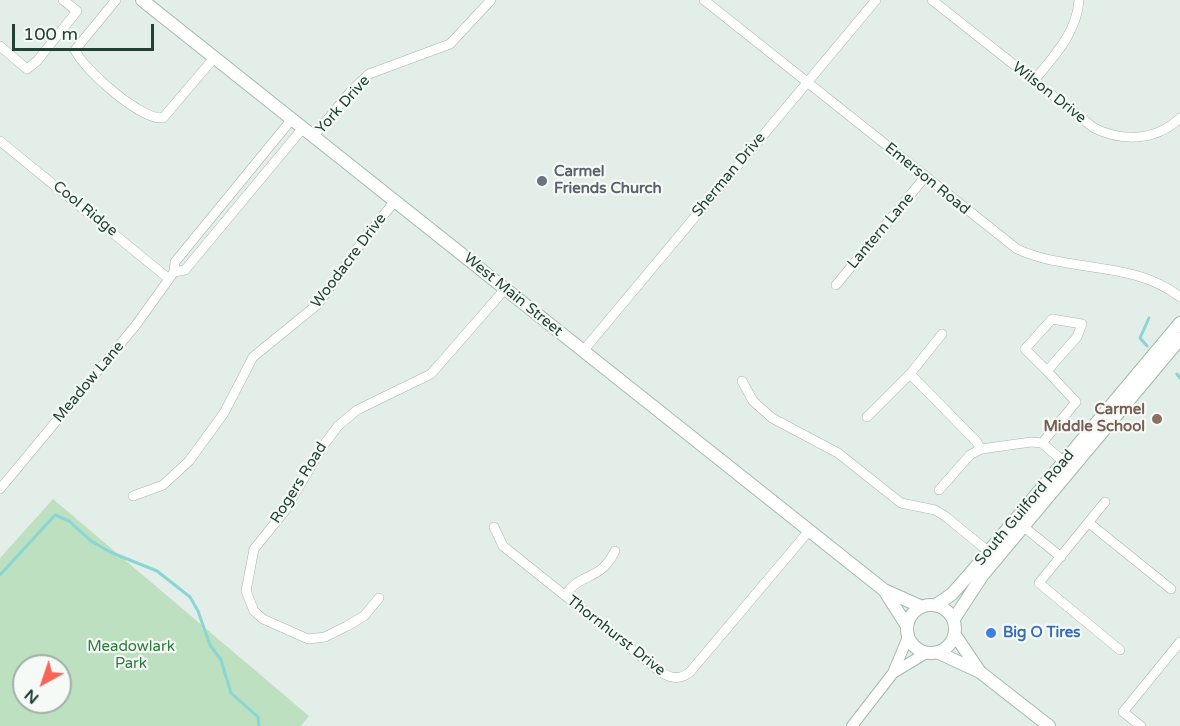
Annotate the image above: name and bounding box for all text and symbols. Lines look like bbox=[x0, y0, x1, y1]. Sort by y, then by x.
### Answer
scale bar bbox=[15, 12, 158, 50]
text: 100 m bbox=[23, 23, 78, 45]
street label: Wilson Drive bbox=[1008, 59, 1090, 127]
street label: York Drive bbox=[312, 72, 374, 138]
street label: Sherman Drive bbox=[688, 129, 770, 221]
street label: Emerson Road bbox=[881, 139, 973, 219]
place label: Carmel Friends Church bbox=[554, 163, 662, 198]
marker: Carmel Friends Church bbox=[535, 174, 549, 188]
street label: Cool Ridge bbox=[49, 177, 121, 241]
street label: Lantern Lane bbox=[844, 189, 918, 273]
street label: Woodacre Drive bbox=[308, 210, 390, 312]
street label: West Main Street bbox=[460, 250, 566, 340]
street label: Meadow Lane bbox=[50, 338, 128, 426]
place label: Carmel Middle School bbox=[1044, 401, 1145, 436]
marker: Carmel Middle School bbox=[1150, 412, 1164, 426]
street label: Rogers Road bbox=[267, 439, 331, 527]
street label: South Guilford Road bbox=[971, 447, 1079, 569]
street label: Thornhurst Drive bbox=[563, 592, 669, 680]
place label: Big O Tires bbox=[1003, 624, 1080, 642]
marker: Big O Tires bbox=[984, 626, 998, 640]
park label: Meadowlark Park bbox=[87, 638, 175, 673]
north arrow bbox=[12, 654, 72, 714]
text: N bbox=[20, 684, 43, 708]

